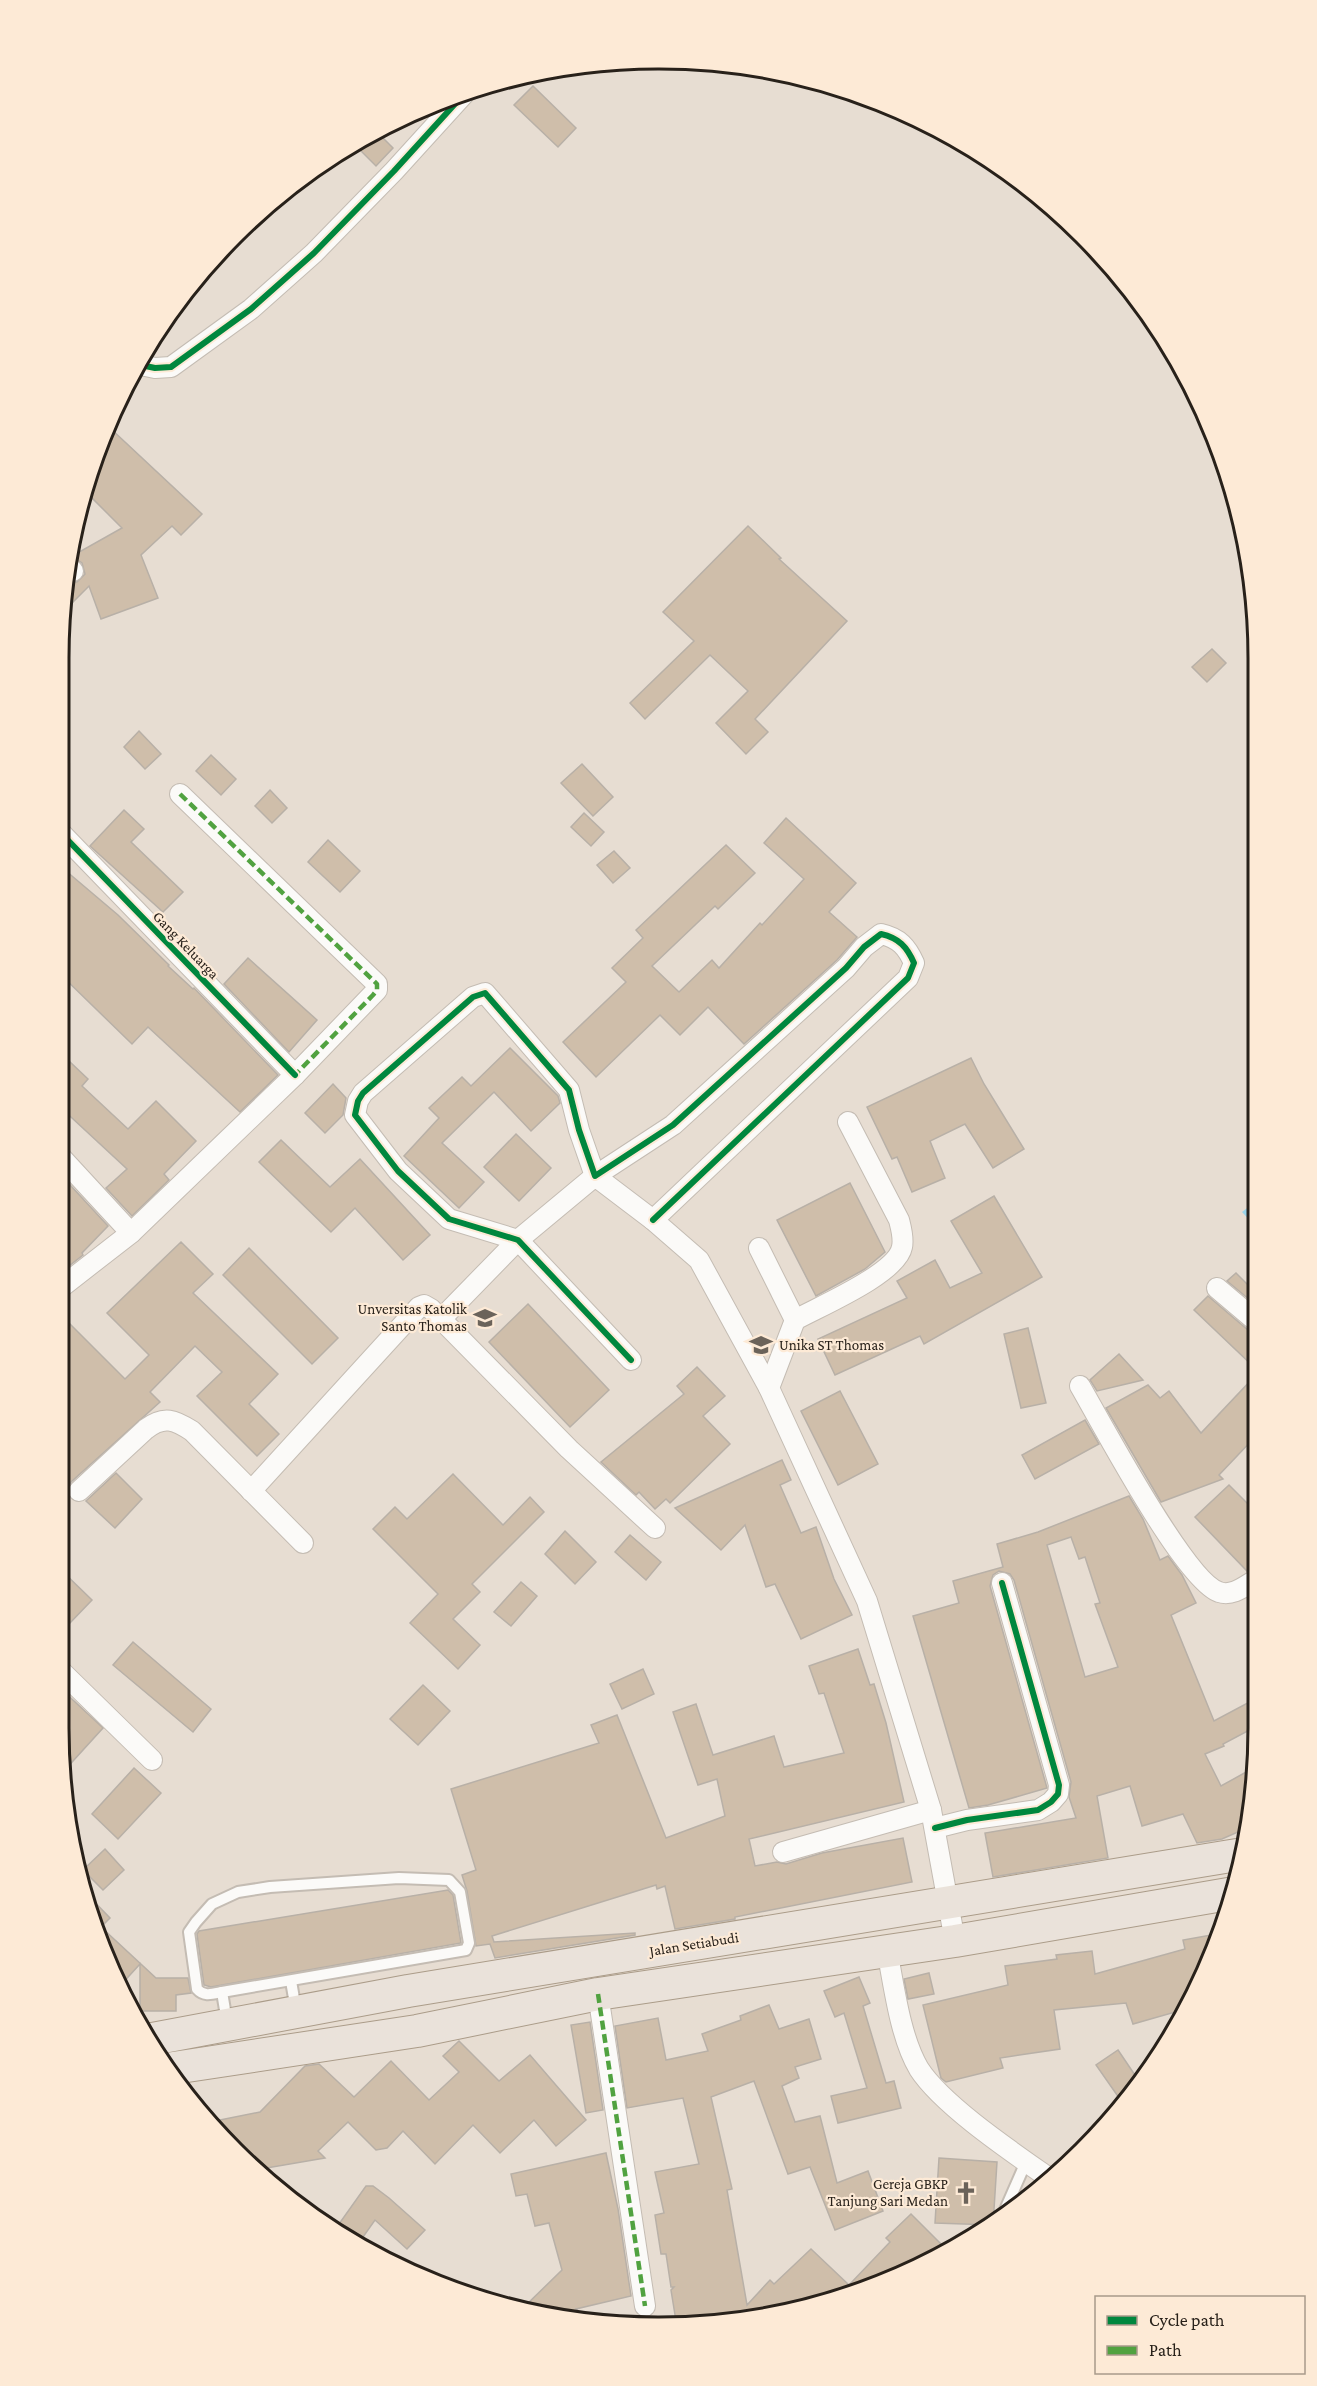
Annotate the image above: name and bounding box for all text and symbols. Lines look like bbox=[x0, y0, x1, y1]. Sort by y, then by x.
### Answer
street label: Gang Keluarga bbox=[149, 908, 222, 983]
place label: Unversitas Katolik Santo Thomas bbox=[358, 1301, 468, 1334]
school or university icon: Unversitas Katolik Santo Thomas bbox=[472, 1305, 498, 1331]
school or university icon: Unika ST Thomas bbox=[748, 1332, 774, 1358]
place label: Unika ST Thomas bbox=[779, 1337, 884, 1353]
street label: Jalan Setiabudi bbox=[646, 1929, 740, 1960]
place label: Gereja GBKP Tanjung Sari Medan bbox=[828, 2176, 948, 2210]
church icon: Gereja GBKP Tanjung Sari Medan bbox=[953, 2180, 979, 2206]
legend bbox=[1095, 2296, 1305, 2374]
text: Cycle path bbox=[1149, 2310, 1225, 2330]
text: Path bbox=[1149, 2340, 1182, 2360]

